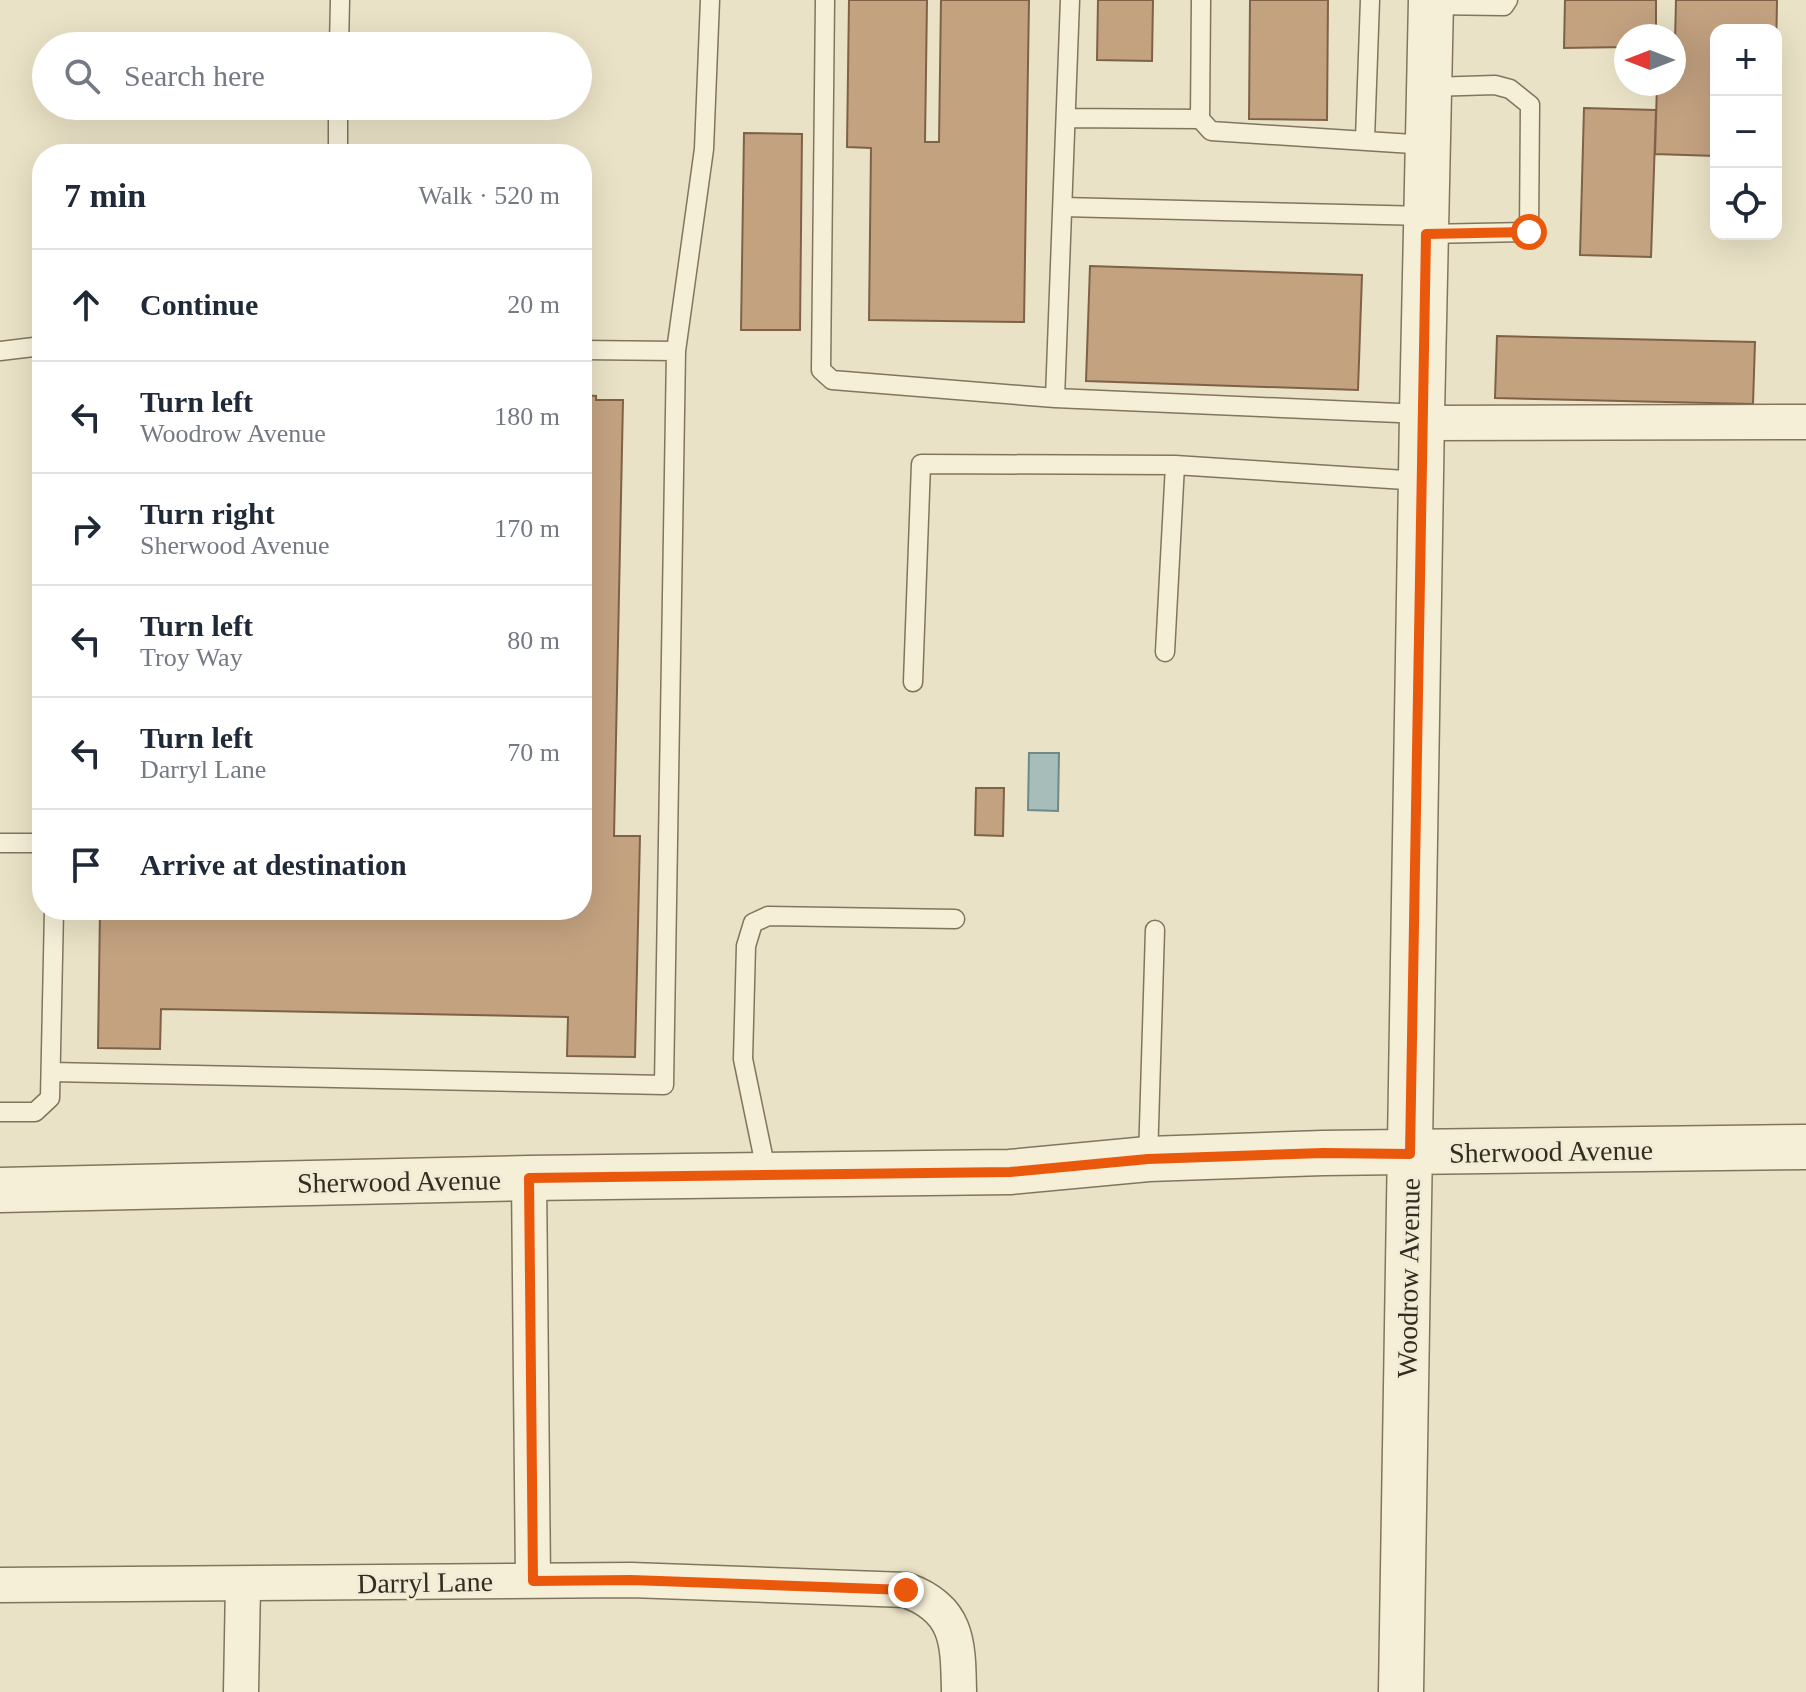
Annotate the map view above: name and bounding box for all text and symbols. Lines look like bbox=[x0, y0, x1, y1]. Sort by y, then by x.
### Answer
north arrow bbox=[1614, 24, 1686, 96]
map controls bbox=[1710, 24, 1782, 240]
button: + bbox=[1710, 24, 1782, 96]
search box bbox=[32, 32, 592, 120]
icon: search bbox=[60, 54, 104, 98]
text: Search here bbox=[124, 59, 265, 92]
button: − bbox=[1710, 96, 1782, 168]
button: locate bbox=[1710, 168, 1782, 240]
text: 7 min bbox=[64, 177, 146, 214]
text: Walk · 520 m bbox=[418, 181, 560, 210]
route start bbox=[1511, 214, 1547, 250]
icon: ahead bbox=[64, 283, 108, 327]
text: Continue bbox=[140, 288, 258, 321]
text: 20 m bbox=[507, 290, 560, 319]
text: Turn left bbox=[140, 385, 253, 418]
icon: left bbox=[64, 395, 108, 439]
text: 180 m bbox=[494, 402, 560, 431]
text: Woodrow Avenue bbox=[140, 419, 326, 448]
text: Turn right bbox=[140, 497, 275, 530]
icon: right bbox=[64, 507, 108, 551]
text: 170 m bbox=[494, 514, 560, 543]
text: Sherwood Avenue bbox=[140, 531, 329, 560]
text: Turn left bbox=[140, 609, 253, 642]
icon: left bbox=[64, 619, 108, 663]
text: 80 m bbox=[507, 626, 560, 655]
text: Troy Way bbox=[140, 643, 243, 672]
text: Turn left bbox=[140, 721, 253, 754]
icon: left bbox=[64, 731, 108, 775]
text: 70 m bbox=[507, 738, 560, 767]
text: Darryl Lane bbox=[140, 755, 266, 784]
icon: arrive bbox=[64, 843, 108, 887]
text: Arrive at destination bbox=[140, 848, 407, 881]
street label: Sherwood Avenue bbox=[1449, 1134, 1653, 1169]
street label: Sherwood Avenue bbox=[297, 1164, 501, 1199]
street label: Woodrow Avenue bbox=[1391, 1178, 1426, 1378]
street label: Darryl Lane bbox=[357, 1566, 493, 1599]
route end bbox=[888, 1572, 924, 1608]

